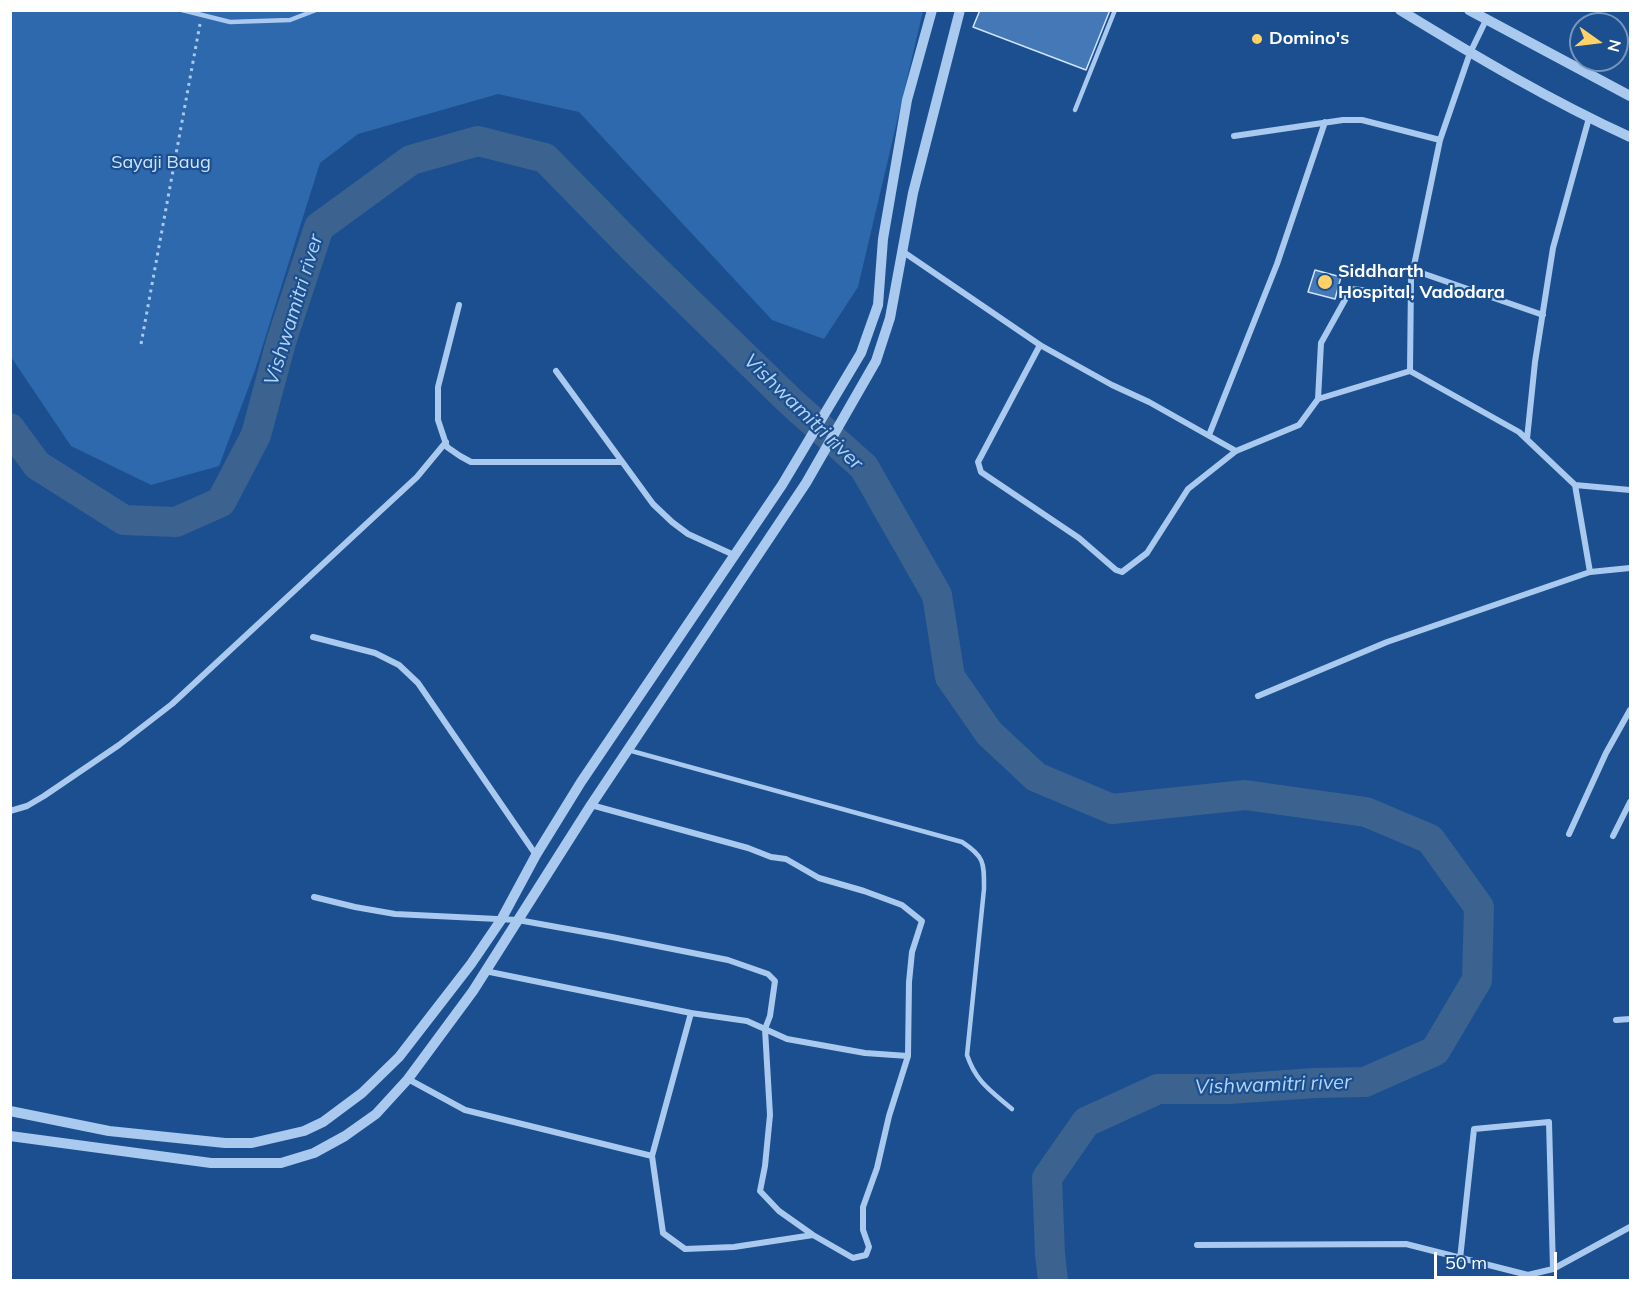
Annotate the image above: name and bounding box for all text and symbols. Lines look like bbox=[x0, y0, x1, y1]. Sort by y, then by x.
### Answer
north arrow bbox=[1569, 12, 1629, 72]
place label: Domino's bbox=[1269, 28, 1349, 50]
marker: Domino's bbox=[1250, 32, 1264, 46]
text: N bbox=[1603, 38, 1626, 54]
park label: Sayaji Baug bbox=[111, 152, 211, 174]
water label: Vishwamitri river bbox=[260, 232, 328, 388]
place label: Siddharth Hospital, Vadodara bbox=[1338, 261, 1505, 304]
marker: Siddharth Hospital, Vadodara bbox=[1316, 273, 1334, 291]
water label: Vishwamitri river bbox=[738, 349, 868, 475]
water label: Vishwamitri river bbox=[1194, 1070, 1352, 1100]
scale bar bbox=[1437, 1240, 1560, 1278]
text: 50 m bbox=[1445, 1251, 1487, 1274]

